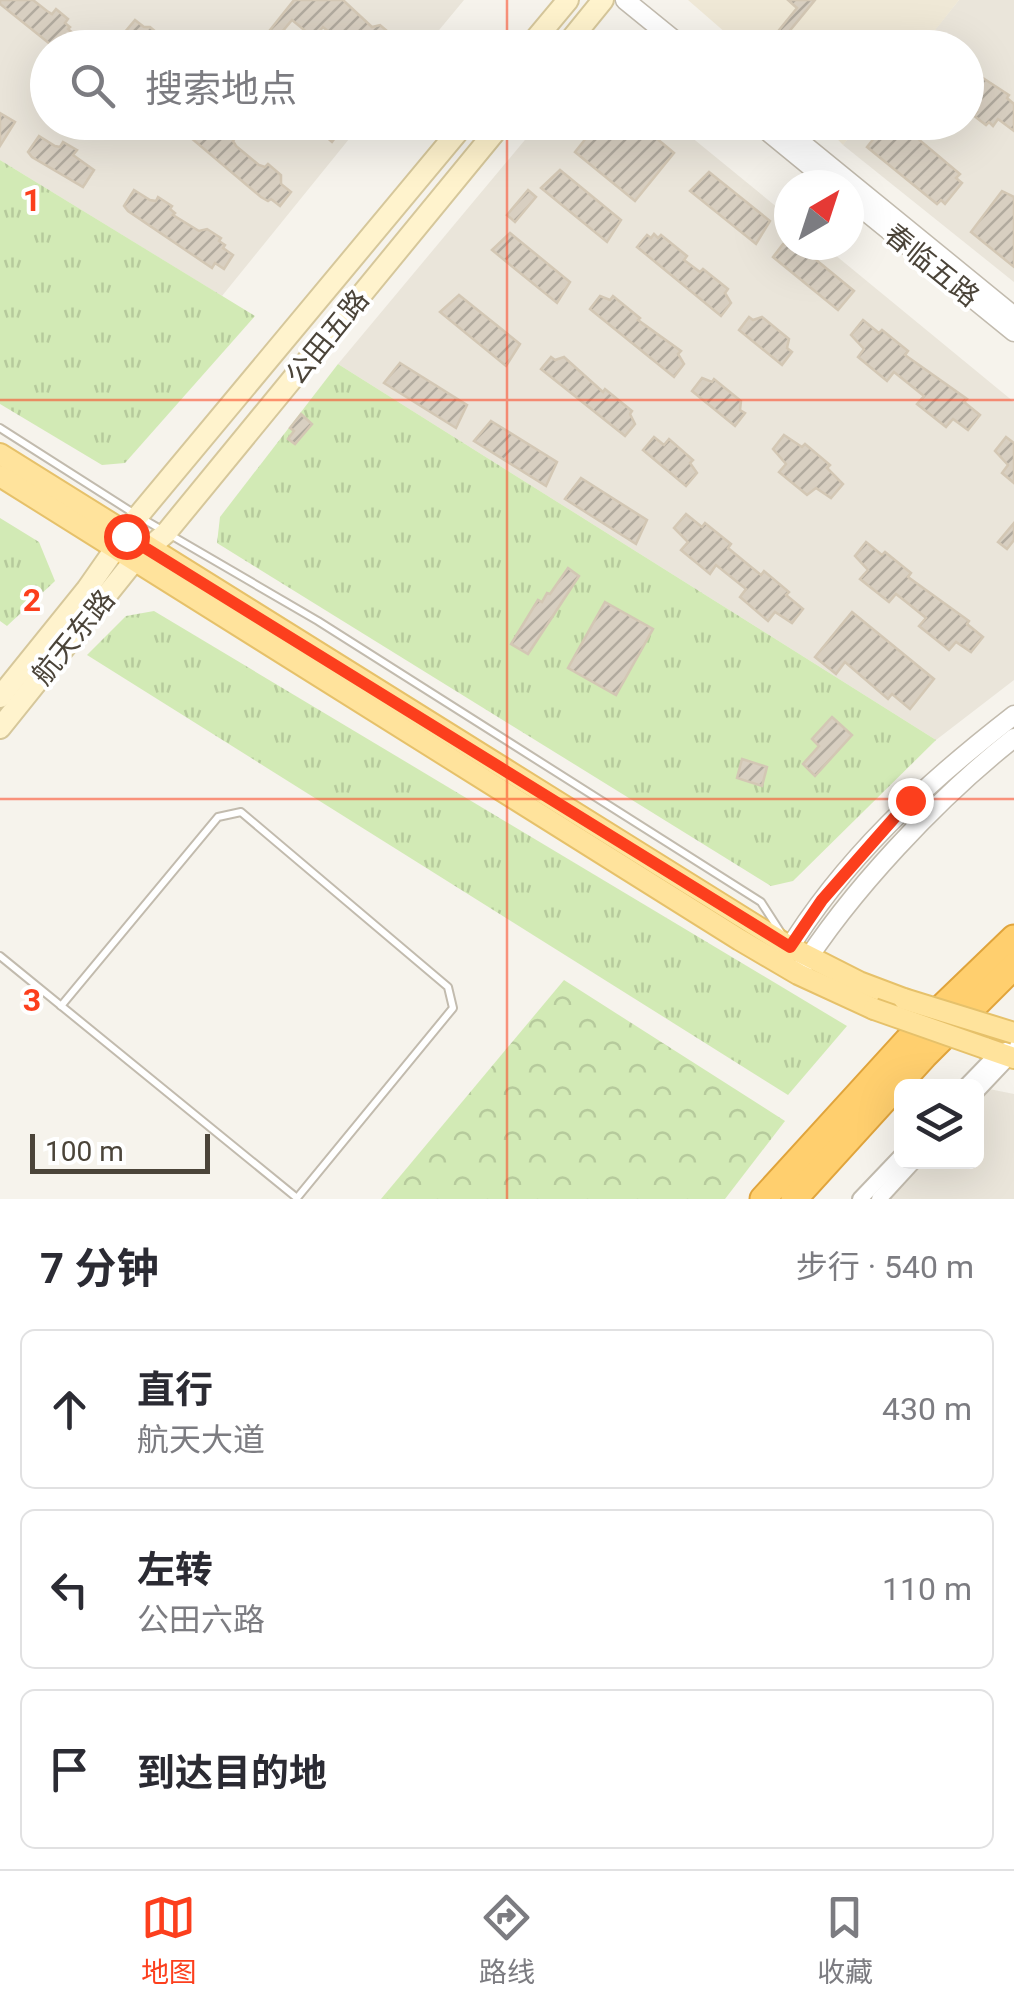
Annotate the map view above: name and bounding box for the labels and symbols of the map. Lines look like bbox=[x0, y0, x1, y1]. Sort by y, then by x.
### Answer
north arrow bbox=[774, 170, 864, 260]
text: 1 bbox=[23, 181, 41, 219]
street label: 春临五路 bbox=[878, 217, 986, 313]
street label: 公田五路 bbox=[279, 283, 375, 391]
route start bbox=[104, 514, 150, 560]
text: 2 bbox=[23, 581, 41, 619]
street label: 航天东路 bbox=[25, 583, 121, 691]
route end bbox=[888, 778, 934, 824]
text: 3 bbox=[23, 981, 41, 1019]
scale bar bbox=[30, 1129, 210, 1174]

